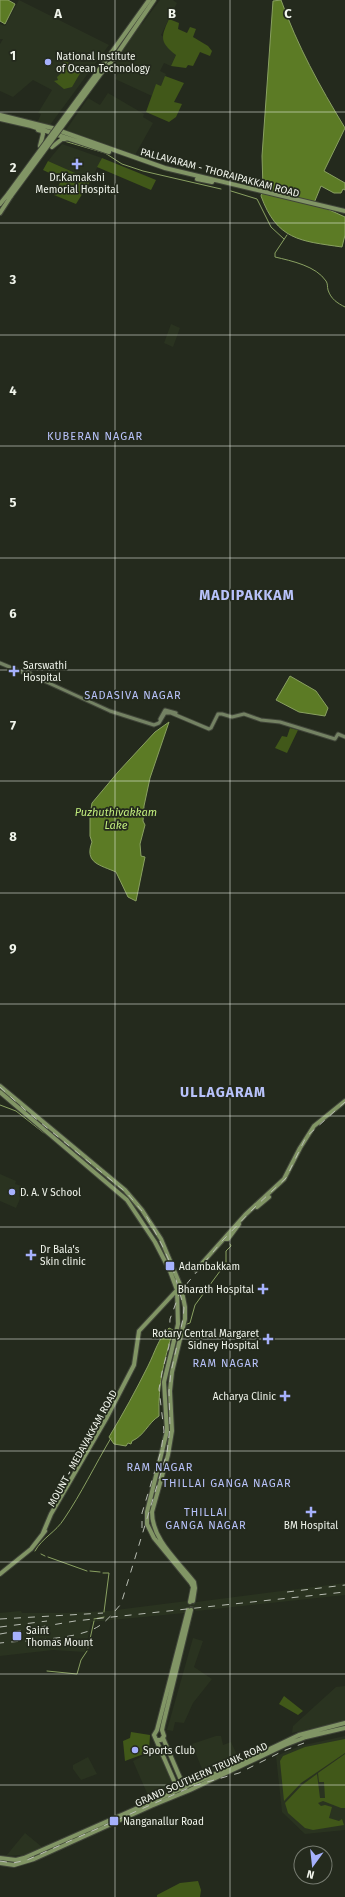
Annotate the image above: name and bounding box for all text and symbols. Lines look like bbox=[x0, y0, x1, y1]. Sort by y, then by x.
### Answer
text: A bbox=[53, 6, 62, 21]
text: B bbox=[168, 6, 176, 21]
text: C bbox=[284, 6, 292, 21]
text: 1 bbox=[10, 48, 16, 63]
place label: National Institute of Ocean Technology bbox=[56, 51, 150, 75]
marker: National Institute of Ocean Technology bbox=[43, 57, 53, 67]
street label: PALLAVARAM - THORAIPAKKAM ROAD bbox=[139, 146, 300, 200]
marker: Dr.Kamakshi Memorial Hospital bbox=[71, 158, 83, 170]
text: 2 bbox=[10, 160, 17, 175]
place label: Dr.Kamakshi Memorial Hospital bbox=[35, 172, 119, 196]
text: 3 bbox=[9, 272, 17, 287]
text: 4 bbox=[9, 383, 17, 398]
district label: KUBERAN NAGAR bbox=[47, 430, 143, 443]
text: 5 bbox=[10, 495, 17, 510]
district label: MADIPAKKAM bbox=[199, 587, 295, 604]
text: 6 bbox=[9, 606, 17, 621]
place label: Sarswathi Hospital bbox=[23, 660, 67, 684]
marker: Sarswathi Hospital bbox=[8, 665, 20, 677]
district label: SADASIVA NAGAR bbox=[84, 689, 182, 702]
text: 7 bbox=[10, 718, 16, 733]
water label: Puzhuthivakkam Lake bbox=[75, 806, 157, 832]
text: 8 bbox=[9, 829, 17, 844]
text: 9 bbox=[9, 941, 17, 956]
district label: ULLAGARAM bbox=[180, 1084, 266, 1101]
marker: D. A. V School bbox=[7, 1187, 17, 1197]
place label: D. A. V School bbox=[20, 1187, 81, 1199]
place label: Dr Bala's Skin clinic bbox=[40, 1244, 86, 1268]
marker: Dr Bala's Skin clinic bbox=[25, 1249, 37, 1261]
marker: Adambakkam bbox=[164, 1260, 176, 1272]
place label: Adambakkam bbox=[179, 1261, 240, 1273]
marker: Bharath Hospital bbox=[257, 1283, 269, 1295]
place label: Bharath Hospital bbox=[178, 1284, 254, 1296]
place label: Rotary Central Margaret Sidney Hospital bbox=[152, 1328, 259, 1352]
marker: Rotary Central Margaret Sidney Hospital bbox=[262, 1333, 274, 1345]
district label: RAM NAGAR bbox=[192, 1357, 260, 1370]
street label: MOUNT - MEDAVAKKAM ROAD bbox=[46, 1388, 120, 1509]
marker: Acharya Clinic bbox=[279, 1390, 291, 1402]
place label: Acharya Clinic bbox=[213, 1391, 276, 1403]
district label: RAM NAGAR bbox=[126, 1461, 194, 1474]
district label: THILLAI GANGA NAGAR bbox=[162, 1477, 292, 1490]
district label: THILLAI GANGA NAGAR bbox=[165, 1506, 247, 1532]
marker: BM Hospital bbox=[305, 1506, 317, 1518]
place label: BM Hospital bbox=[284, 1520, 338, 1532]
place label: Saint Thomas Mount bbox=[26, 1625, 93, 1649]
marker: Saint Thomas Mount bbox=[11, 1630, 23, 1642]
street label: GRAND SOUTHERN TRUNK ROAD bbox=[133, 1740, 270, 1810]
marker: Sports Club bbox=[130, 1745, 140, 1755]
place label: Sports Club bbox=[143, 1745, 195, 1757]
marker: Nanganallur Road bbox=[108, 1815, 120, 1827]
place label: Nanganallur Road bbox=[123, 1816, 204, 1828]
north arrow bbox=[293, 1845, 333, 1885]
text: N bbox=[305, 1867, 316, 1881]

